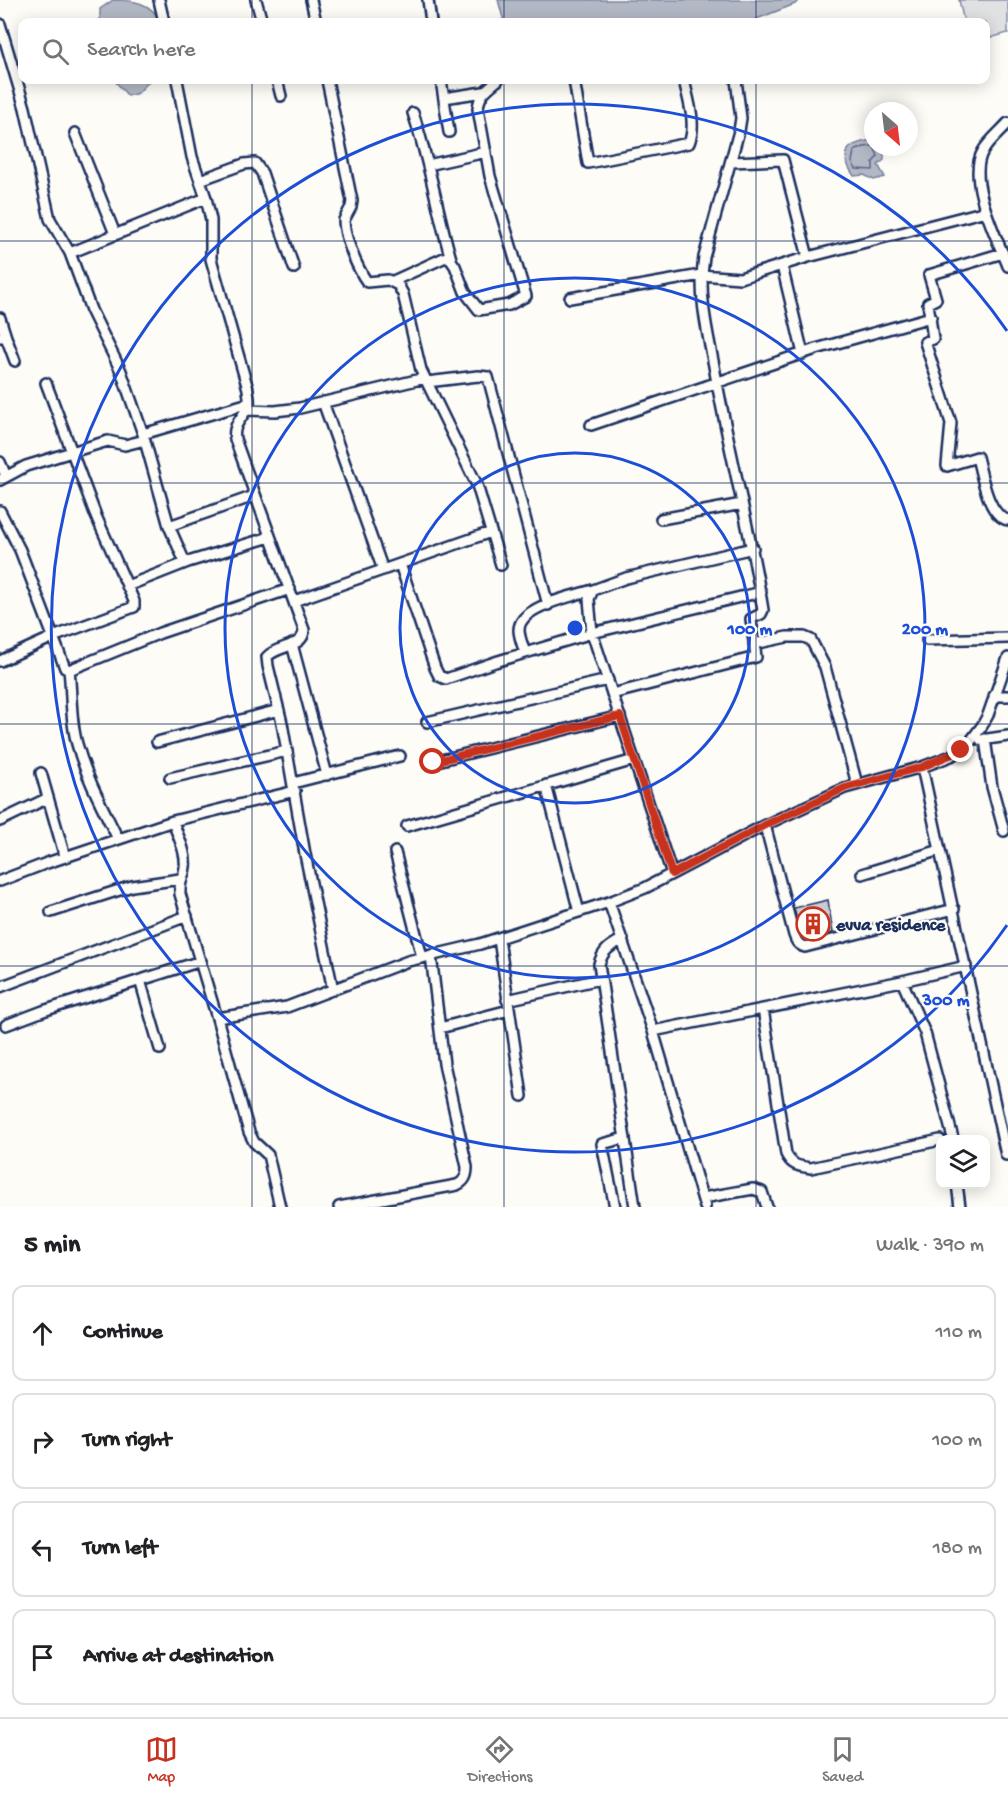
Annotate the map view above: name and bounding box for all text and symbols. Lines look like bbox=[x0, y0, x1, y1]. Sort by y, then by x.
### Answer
search box bbox=[18, 18, 990, 84]
icon: search bbox=[39, 35, 72, 68]
text: Search here bbox=[87, 38, 195, 64]
north arrow bbox=[864, 102, 918, 156]
centre of rings bbox=[565, 618, 585, 638]
text: 100 m bbox=[727, 620, 773, 641]
text: 200 m bbox=[902, 620, 948, 641]
route end bbox=[947, 736, 973, 762]
route start bbox=[419, 748, 445, 774]
building icon: evva residence bbox=[795, 906, 831, 942]
place label: evva residence bbox=[835, 916, 946, 937]
text: 300 m bbox=[922, 991, 970, 1012]
map controls bbox=[936, 1135, 990, 1189]
button: layers bbox=[936, 1135, 990, 1189]
text: 5 min bbox=[24, 1231, 80, 1262]
text: Walk · 390 m bbox=[876, 1235, 984, 1258]
icon: ahead bbox=[26, 1317, 59, 1350]
text: Continue bbox=[83, 1320, 163, 1346]
text: 110 m bbox=[936, 1322, 982, 1345]
icon: right bbox=[26, 1425, 59, 1458]
text: Turn right bbox=[83, 1428, 171, 1454]
text: 100 m bbox=[932, 1430, 982, 1453]
icon: left bbox=[26, 1533, 59, 1566]
text: Turn left bbox=[83, 1536, 157, 1562]
text: 180 m bbox=[933, 1538, 982, 1561]
icon: arrive bbox=[26, 1641, 59, 1674]
text: Arrive at destination bbox=[83, 1644, 273, 1670]
tab: Map bbox=[145, 1733, 178, 1788]
tab: Directions bbox=[467, 1733, 533, 1788]
tab: Saved bbox=[822, 1733, 863, 1788]

